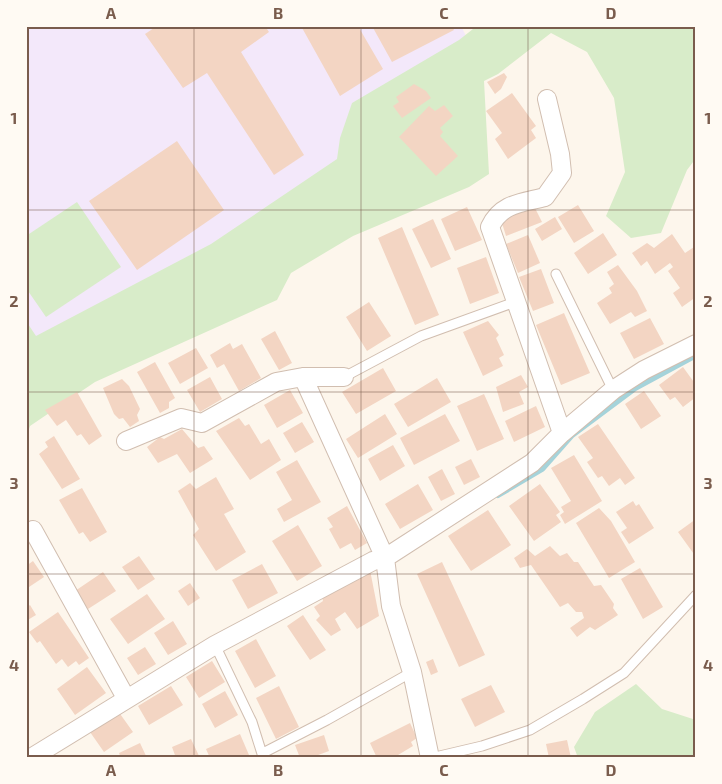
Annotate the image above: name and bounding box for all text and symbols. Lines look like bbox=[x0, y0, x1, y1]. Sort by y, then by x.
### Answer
text: A bbox=[106, 3, 117, 22]
text: B bbox=[273, 3, 283, 22]
text: C bbox=[439, 3, 449, 22]
text: D bbox=[606, 3, 617, 22]
text: 1 bbox=[11, 108, 17, 127]
text: 1 bbox=[705, 108, 711, 127]
text: 2 bbox=[9, 291, 19, 310]
text: 2 bbox=[703, 291, 713, 310]
text: 3 bbox=[9, 473, 19, 492]
text: 3 bbox=[703, 473, 713, 492]
text: 4 bbox=[9, 655, 19, 674]
text: 4 bbox=[703, 655, 713, 674]
text: A bbox=[106, 760, 117, 779]
text: B bbox=[273, 760, 283, 779]
text: C bbox=[439, 760, 449, 779]
text: D bbox=[606, 760, 617, 779]

